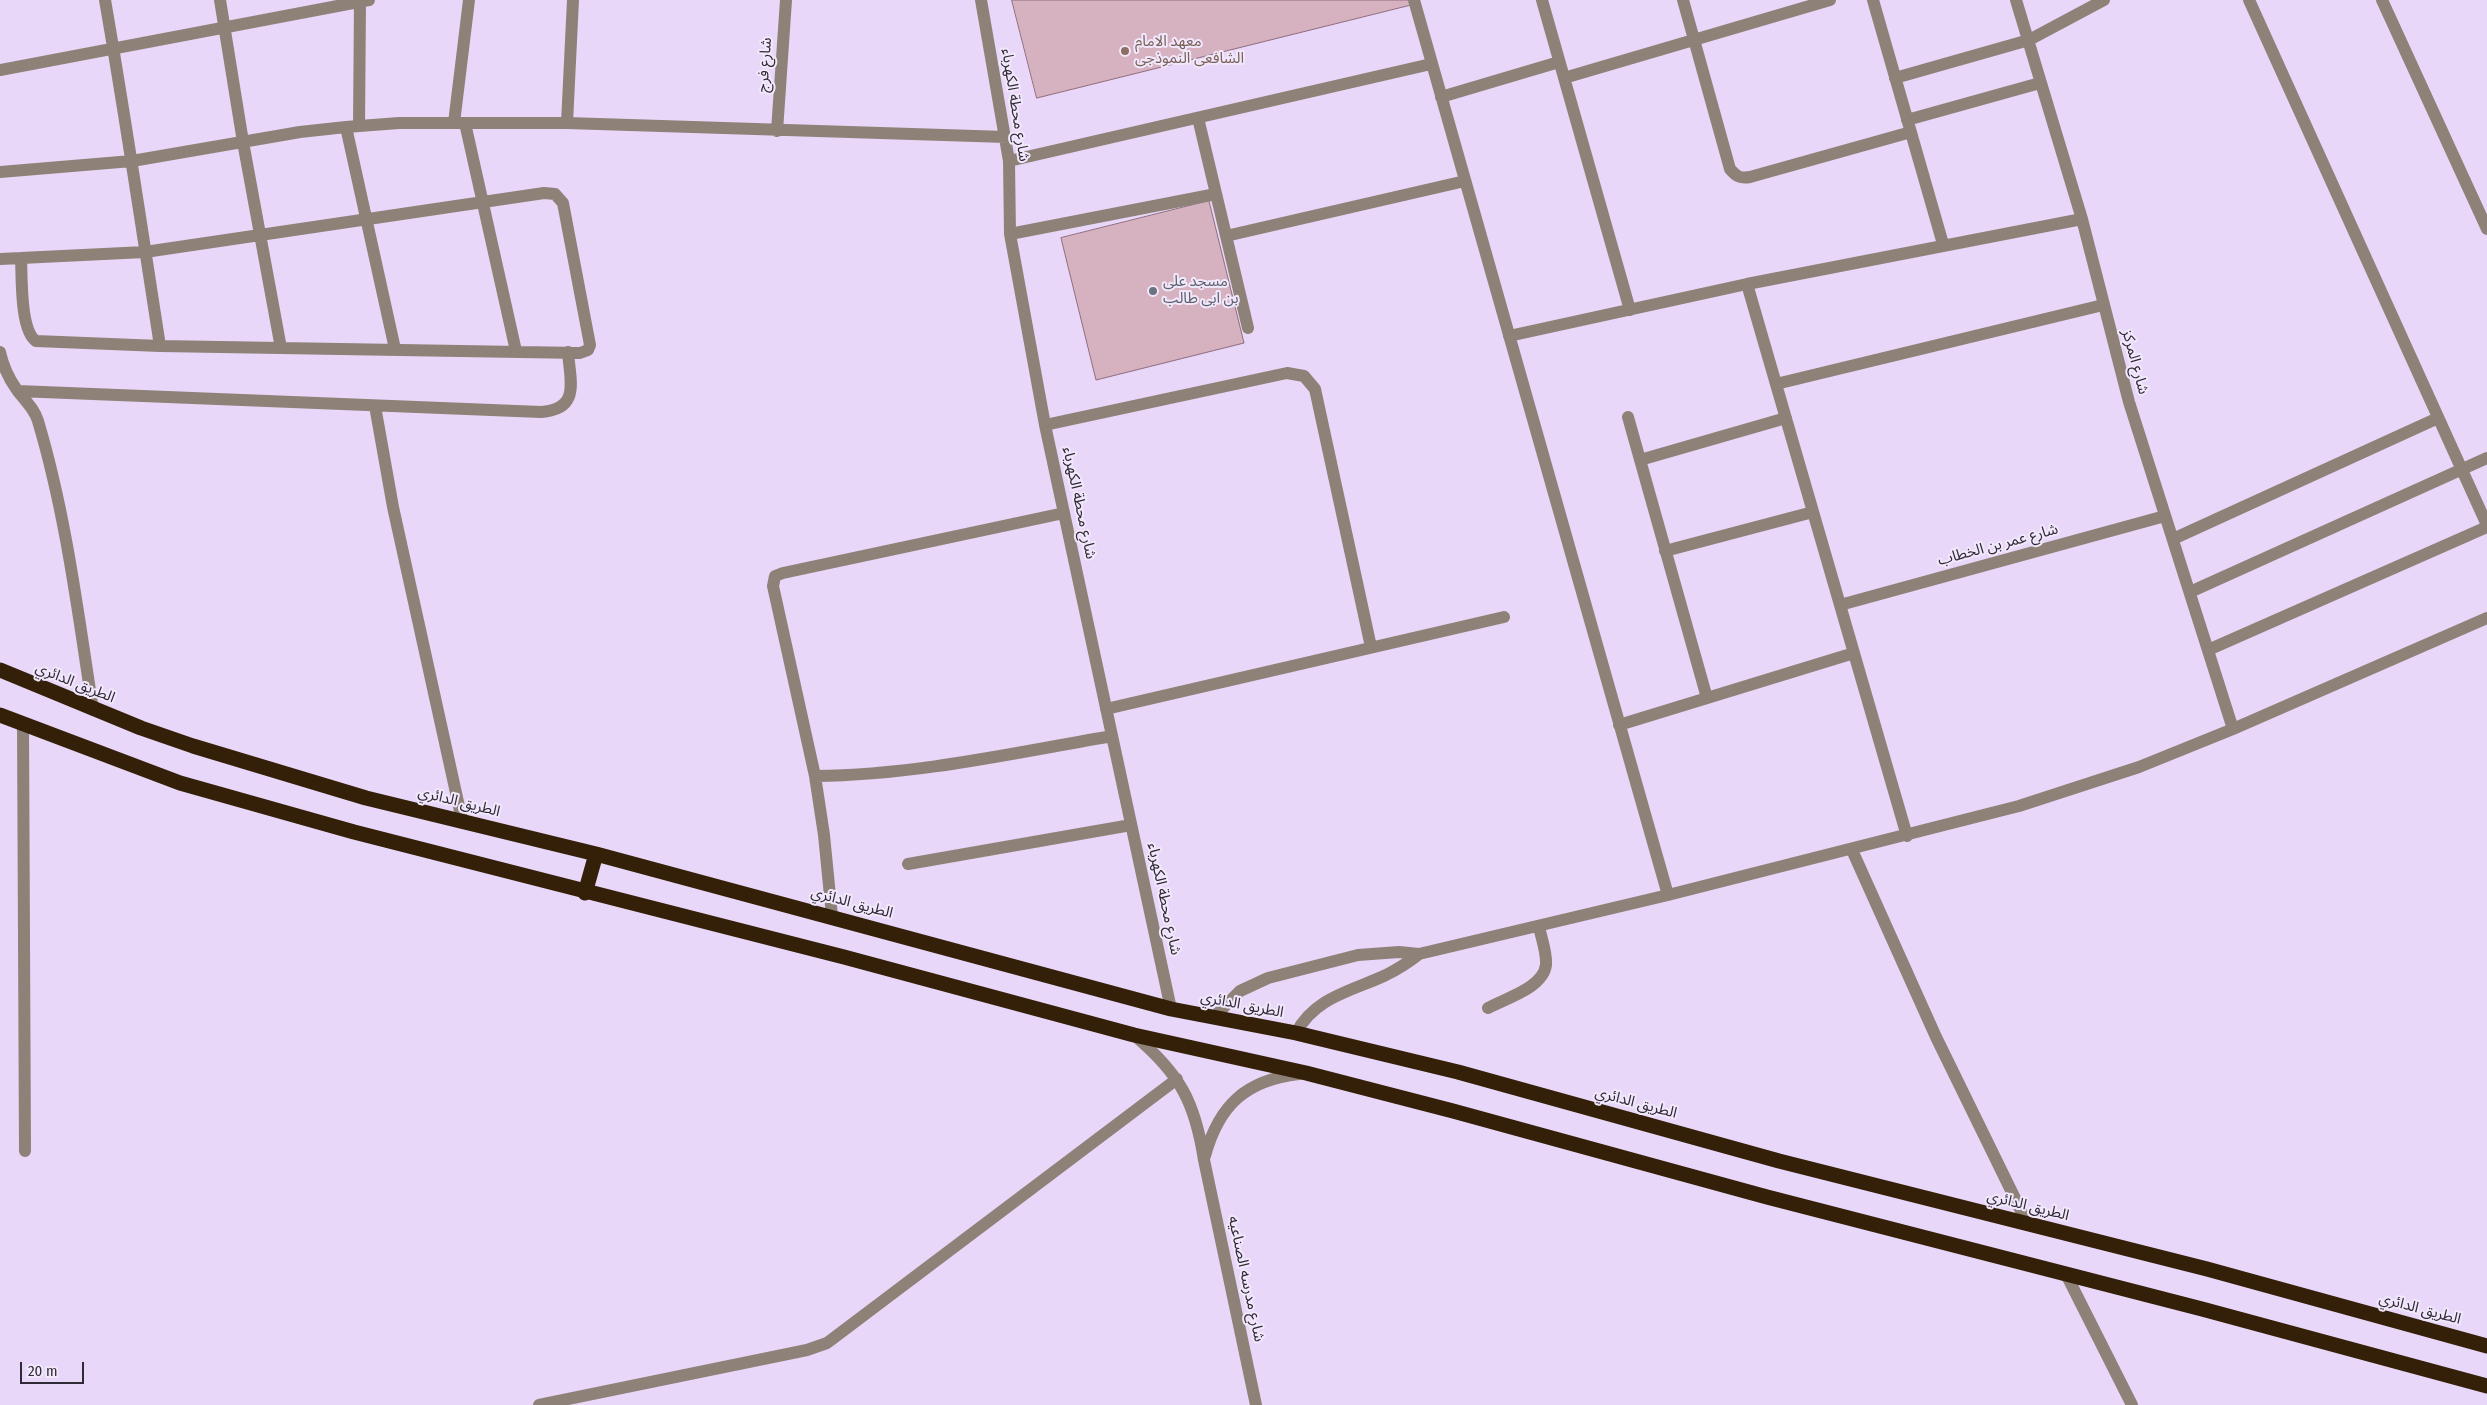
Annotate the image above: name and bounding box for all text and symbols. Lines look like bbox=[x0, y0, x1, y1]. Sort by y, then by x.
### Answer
place label: معهد الامام الشافعى النموذجى bbox=[1135, 33, 1244, 68]
street label: شارع فرج bbox=[754, 37, 776, 93]
marker: معهد الامام الشافعى النموذجى bbox=[1119, 45, 1131, 57]
street label: شارع محطة الكهرباء bbox=[997, 47, 1033, 163]
place label: مسجد على بن ابى طالب bbox=[1163, 273, 1238, 308]
marker: مسجد على بن ابى طالب bbox=[1147, 285, 1159, 297]
street label: شارع المركز bbox=[2118, 328, 2152, 396]
street label: شارع محطة الكهرباء bbox=[1058, 445, 1100, 561]
street label: شارع عمر بن الخطاب bbox=[1936, 520, 2060, 570]
street label: الطريق الدائري bbox=[33, 659, 117, 707]
street label: الطريق الدائري bbox=[416, 783, 502, 821]
street label: شارع محطة الكهرباء bbox=[1143, 841, 1185, 957]
street label: الطريق الدائري bbox=[809, 883, 895, 923]
street label: الطريق الدائري bbox=[1199, 988, 1285, 1022]
street label: الطريق الدائري bbox=[1593, 1083, 1679, 1123]
street label: الطريق الدائري bbox=[1985, 1187, 2071, 1225]
street label: شارع مدرسه الصناعيه bbox=[1224, 1215, 1268, 1343]
street label: الطريق الدائري bbox=[2377, 1289, 2463, 1329]
scale bar bbox=[22, 1352, 86, 1384]
text: 20 m bbox=[28, 1362, 58, 1380]

